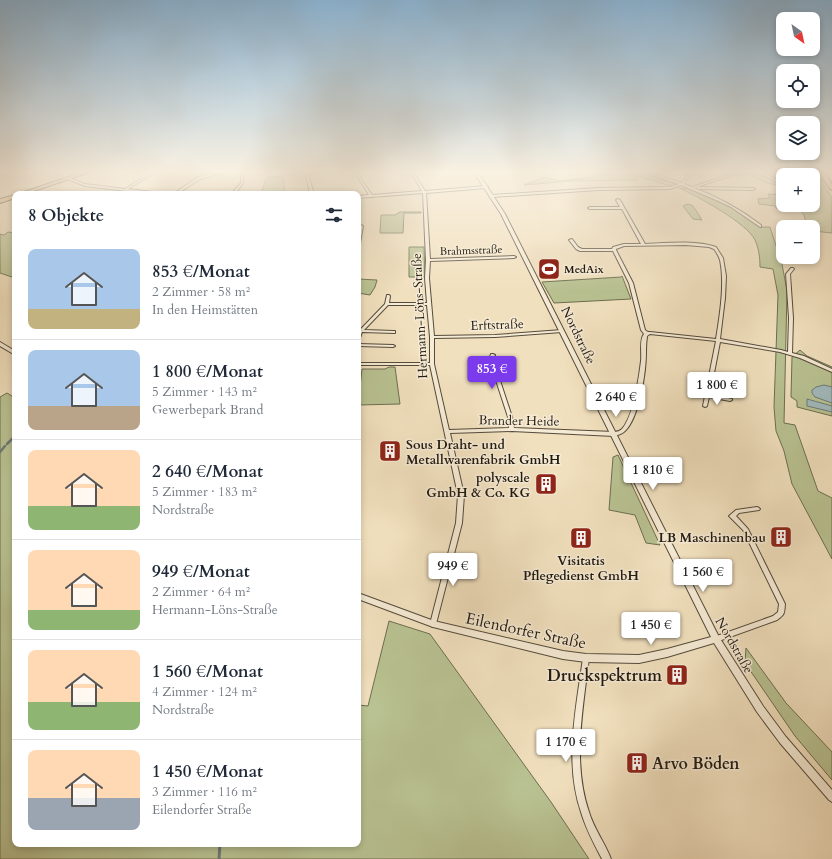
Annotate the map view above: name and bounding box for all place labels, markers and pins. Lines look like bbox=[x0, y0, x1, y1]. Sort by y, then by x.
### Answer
sports icon: MedAix bbox=[536, 256, 562, 282]
place label: MedAix bbox=[564, 262, 604, 277]
pin: 853 € bbox=[464, 356, 520, 390]
pin: 1 800 € bbox=[680, 372, 754, 406]
pin: 2 640 € bbox=[579, 384, 653, 418]
place label: Sous Draht- und Metallwarenfabrik GmbH bbox=[406, 436, 561, 469]
building icon: Sous Draht- und Metallwarenfabrik GmbH bbox=[377, 438, 403, 464]
pin: 1 810 € bbox=[616, 457, 690, 491]
place label: polyscale GmbH & Co. KG bbox=[426, 469, 530, 502]
building icon: polyscale GmbH & Co. KG bbox=[533, 471, 559, 497]
building icon: LB Maschinenbau bbox=[768, 524, 794, 550]
building icon: Visitatis Pflegedienst GmbH bbox=[568, 525, 594, 551]
place label: LB Maschinenbau bbox=[658, 529, 766, 547]
place label: Visitatis Pflegedienst GmbH bbox=[523, 552, 639, 585]
pin: 949 € bbox=[425, 553, 481, 587]
pin: 1 560 € bbox=[666, 559, 740, 593]
pin: 1 450 € bbox=[614, 612, 688, 646]
building icon: Druckspektrum bbox=[664, 662, 690, 688]
place label: Druckspektrum bbox=[547, 665, 662, 687]
pin: 1 170 € bbox=[529, 729, 603, 763]
building icon: Arvo Böden bbox=[624, 750, 650, 776]
place label: Arvo Böden bbox=[652, 753, 740, 775]

